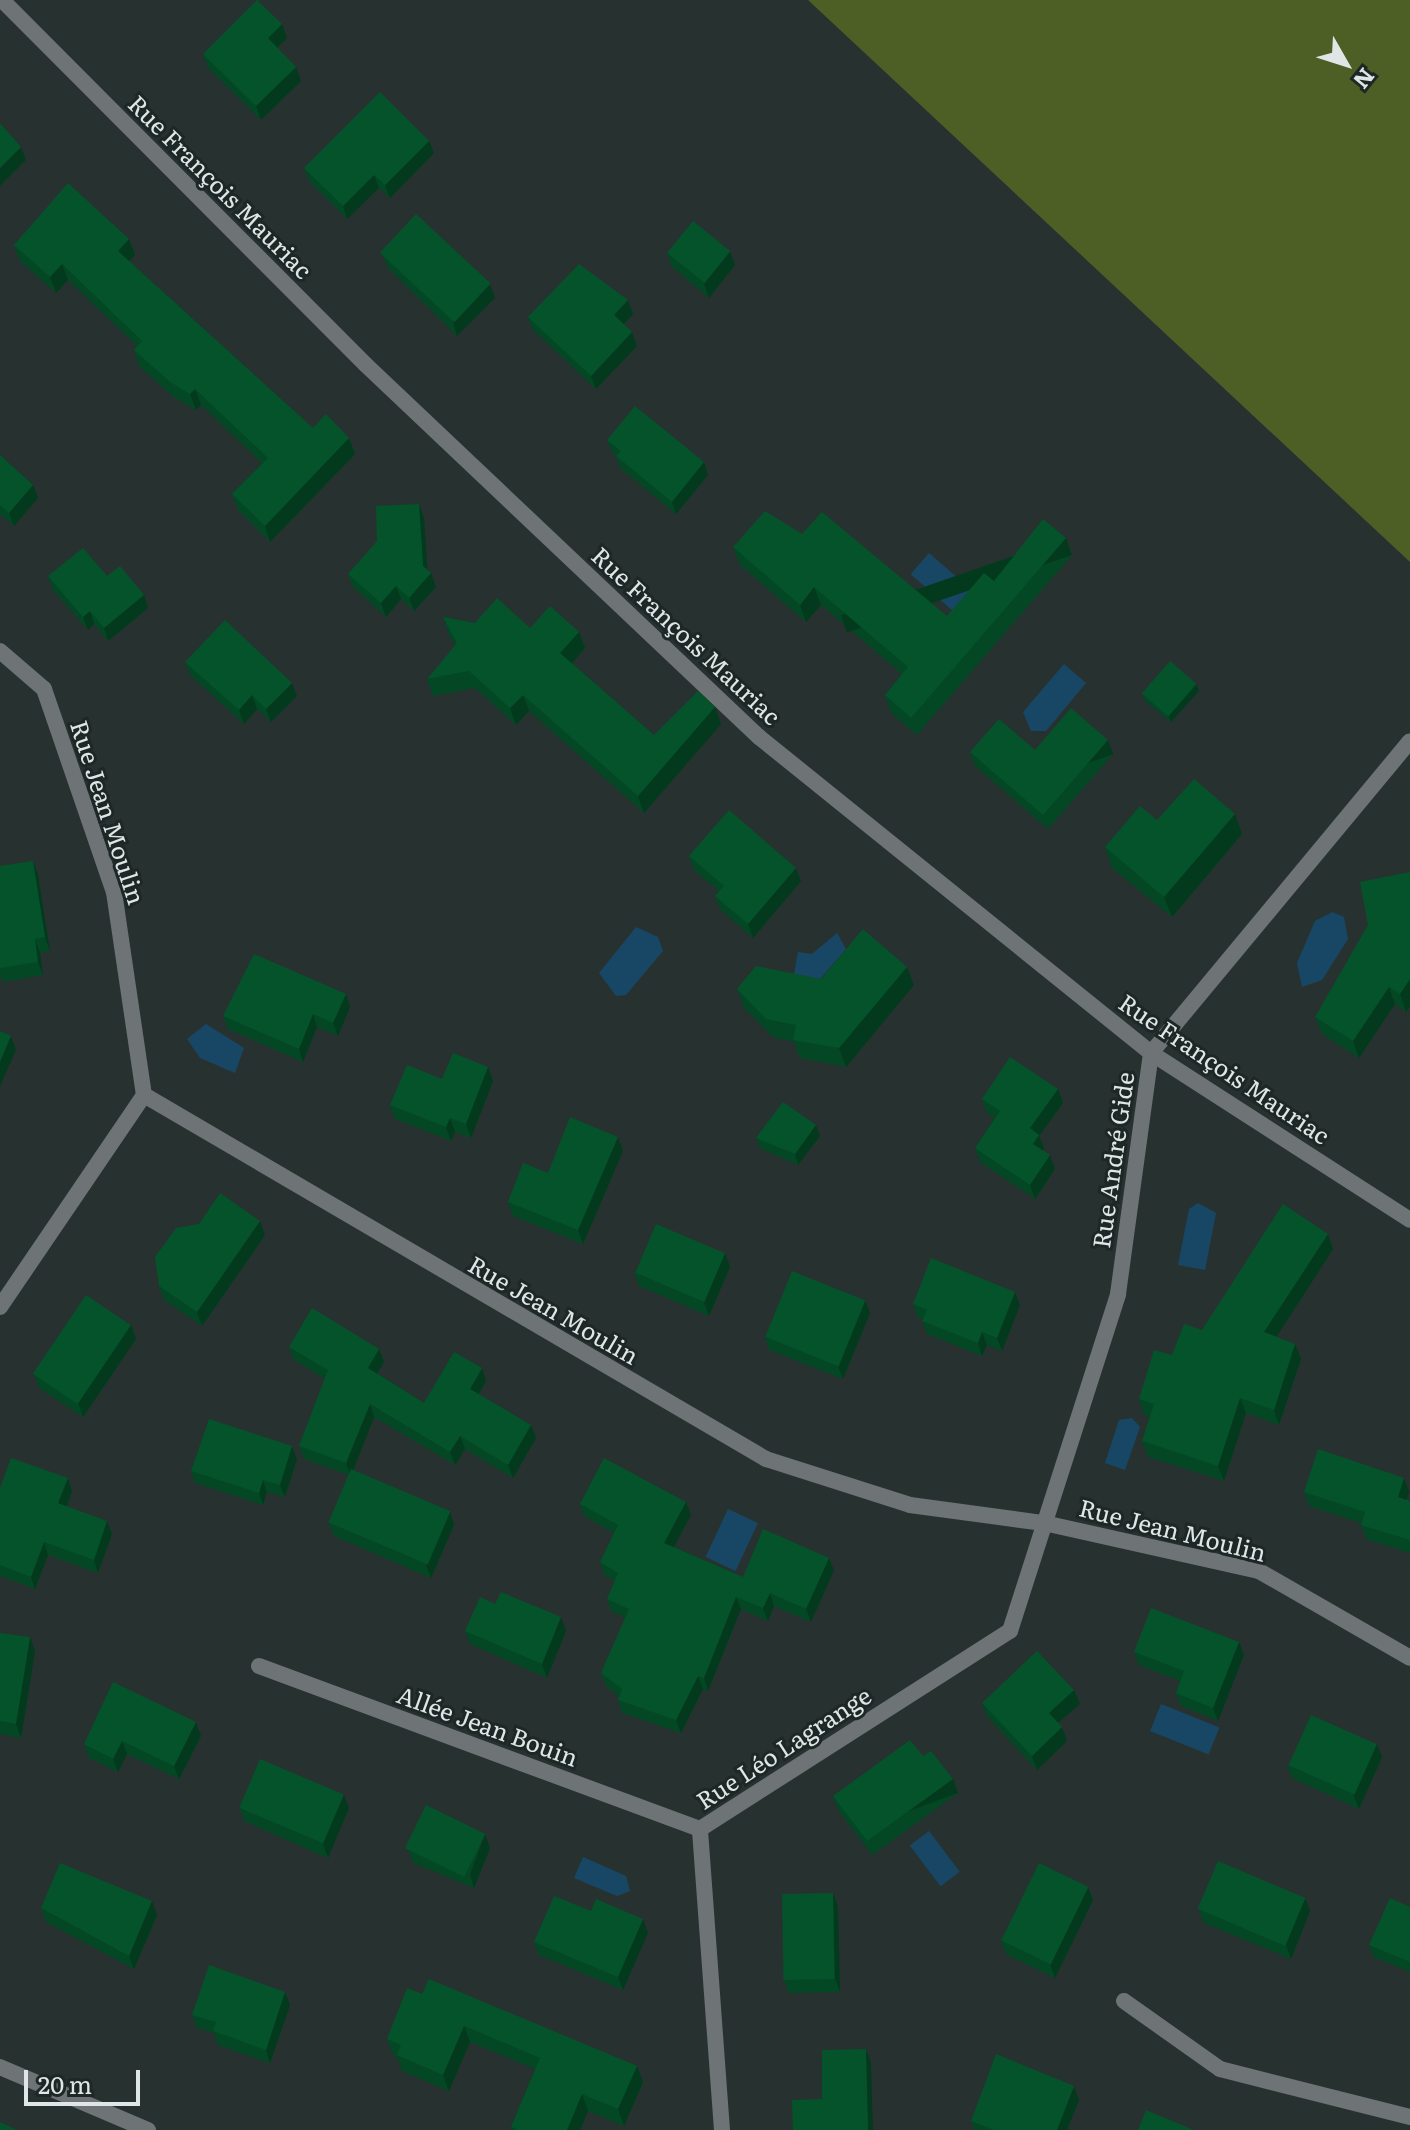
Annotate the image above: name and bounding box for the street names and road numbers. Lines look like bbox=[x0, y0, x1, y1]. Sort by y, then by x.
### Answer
street label: Rue François Mauriac bbox=[123, 88, 319, 284]
street label: Rue François Mauriac bbox=[587, 540, 787, 730]
street label: Rue Jean Moulin bbox=[66, 716, 152, 908]
street label: Rue François Mauriac bbox=[1114, 987, 1336, 1149]
street label: Rue André Gide bbox=[1085, 1070, 1139, 1250]
street label: Rue Jean Moulin bbox=[464, 1249, 644, 1369]
street label: Rue Jean Moulin bbox=[1077, 1492, 1269, 1566]
street label: Allée Jean Bouin bbox=[394, 1679, 582, 1771]
street label: Rue Léo Lagrange bbox=[690, 1680, 876, 1814]

